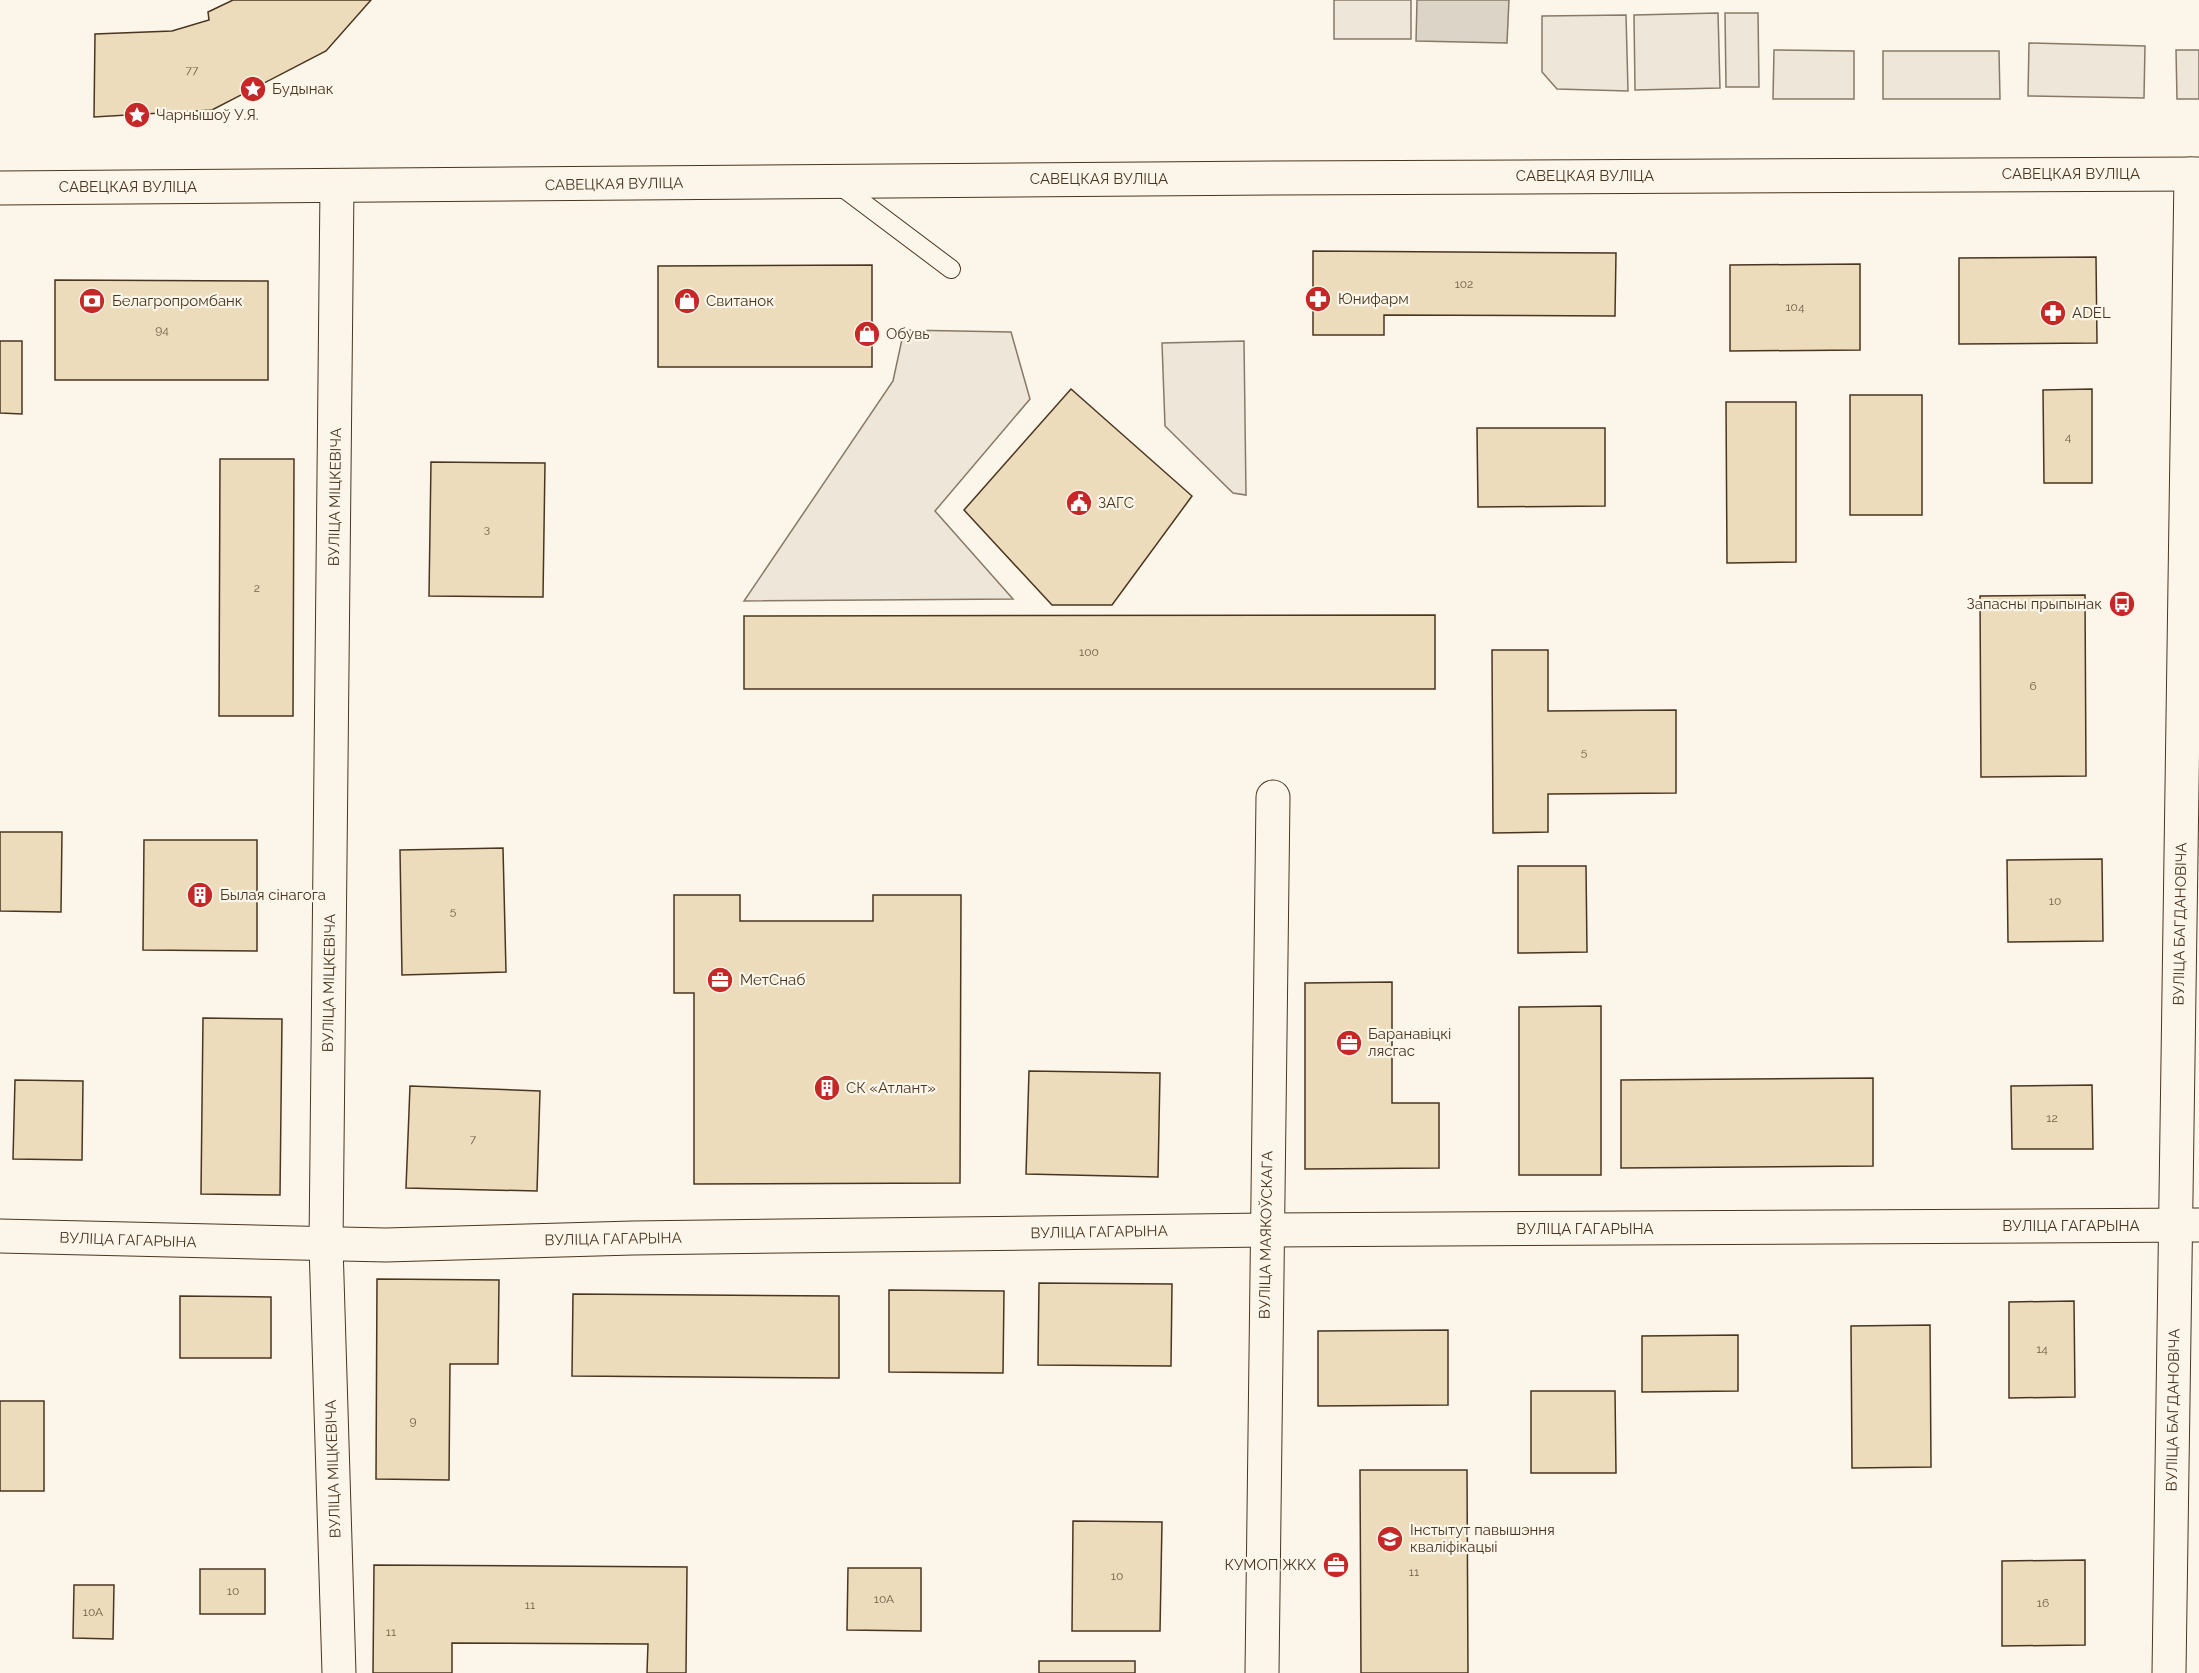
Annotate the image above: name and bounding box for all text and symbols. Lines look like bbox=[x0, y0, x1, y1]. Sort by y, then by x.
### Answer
house number: 77 bbox=[186, 63, 199, 77]
place icon: Будынак bbox=[238, 74, 268, 104]
place label: Будынак bbox=[272, 80, 334, 98]
place icon: Чарнышоў У.Я. bbox=[122, 100, 152, 130]
place label: Чарнышоў У.Я. bbox=[156, 106, 259, 124]
street label: САВЕЦКАЯ ВУЛІЦА bbox=[2002, 165, 2140, 183]
street label: САВЕЦКАЯ ВУЛІЦА bbox=[1516, 167, 1654, 185]
street label: САВЕЦКАЯ ВУЛІЦА bbox=[1030, 170, 1168, 188]
street label: САВЕЦКАЯ ВУЛІЦА bbox=[545, 174, 683, 194]
street label: САВЕЦКАЯ ВУЛІЦА bbox=[59, 178, 197, 196]
house number: 102 bbox=[1455, 277, 1473, 291]
pharmacy icon: Юнифарм bbox=[1303, 284, 1333, 314]
bank icon: Белагропромбанк bbox=[77, 286, 107, 316]
shop icon: Свитанок bbox=[672, 286, 702, 316]
place label: Юнифарм bbox=[1338, 290, 1409, 308]
place label: Белагропромбанк bbox=[112, 292, 243, 310]
place label: Свитанок bbox=[706, 292, 774, 310]
pharmacy icon: ADEL bbox=[2038, 298, 2068, 328]
house number: 104 bbox=[1785, 300, 1805, 314]
place label: ADEL bbox=[2072, 304, 2111, 322]
shop icon: Обувь bbox=[852, 319, 882, 349]
house number: 94 bbox=[155, 323, 169, 337]
place label: Обувь bbox=[886, 325, 930, 343]
street label: ВУЛІЦА МІЦКЕВІЧА bbox=[325, 428, 345, 566]
house number: 4 bbox=[2065, 430, 2072, 444]
public building icon: ЗАГС bbox=[1064, 488, 1094, 518]
place label: ЗАГС bbox=[1098, 494, 1134, 512]
house number: 3 bbox=[484, 522, 490, 536]
house number: 2 bbox=[254, 581, 260, 595]
bus stop icon: Запасны прыпынак bbox=[2107, 589, 2137, 619]
place label: Запасны прыпынак bbox=[1967, 595, 2102, 613]
house number: 100 bbox=[1079, 645, 1099, 659]
house number: 6 bbox=[2029, 679, 2037, 693]
house number: 5 bbox=[1581, 745, 1588, 759]
street label: ВУЛІЦА БАГДАНОВІЧА bbox=[2170, 842, 2190, 1006]
building icon: Былая сінагога bbox=[185, 880, 215, 910]
place label: Былая сінагога bbox=[220, 886, 326, 904]
house number: 10 bbox=[2049, 894, 2061, 908]
house number: 5 bbox=[450, 904, 457, 918]
street label: ВУЛІЦА МІЦКЕВІЧА bbox=[319, 914, 339, 1052]
office icon: МетСнаб bbox=[705, 965, 735, 995]
place label: МетСнаб bbox=[740, 971, 805, 989]
place label: Баранавіцкі лясгас bbox=[1368, 1025, 1451, 1060]
office icon: Баранавіцкі лясгас bbox=[1334, 1028, 1364, 1058]
building icon: СК «Атлант» bbox=[812, 1073, 842, 1103]
place label: СК «Атлант» bbox=[846, 1079, 936, 1097]
house number: 12 bbox=[2046, 1111, 2058, 1125]
house number: 7 bbox=[470, 1132, 477, 1146]
street label: ВУЛІЦА МАЯКОЎСКАГА bbox=[1256, 1151, 1276, 1319]
street label: ВУЛІЦА ГАГАРЫНА bbox=[2002, 1217, 2140, 1235]
street label: ВУЛІЦА ГАГАРЫНА bbox=[1516, 1220, 1654, 1238]
street label: ВУЛІЦА ГАГАРЫНА bbox=[1030, 1222, 1168, 1242]
street label: ВУЛІЦА ГАГАРЫНА bbox=[59, 1229, 197, 1251]
street label: ВУЛІЦА ГАГАРЫНА bbox=[544, 1229, 682, 1249]
street label: ВУЛІЦА БАГДАНОВІЧА bbox=[2163, 1328, 2183, 1492]
house number: 14 bbox=[2036, 1342, 2048, 1356]
street label: ВУЛІЦА МІЦКЕВІЧА bbox=[322, 1400, 344, 1538]
house number: 9 bbox=[409, 1414, 417, 1428]
place label: Інстытут павышэння кваліфікацыі bbox=[1410, 1521, 1555, 1556]
school or university icon: Інстытут павышэння кваліфікацыі bbox=[1375, 1524, 1405, 1554]
office icon: КУМОП ЖКХ bbox=[1321, 1550, 1351, 1580]
place label: КУМОП ЖКХ bbox=[1225, 1556, 1317, 1574]
house number: 11 bbox=[1409, 1565, 1419, 1579]
house number: 10 bbox=[1111, 1569, 1123, 1583]
house number: 10 bbox=[227, 1584, 239, 1598]
house number: 10А bbox=[874, 1592, 894, 1606]
house number: 16 bbox=[2037, 1596, 2049, 1610]
house number: 11 bbox=[525, 1598, 535, 1612]
house number: 10А bbox=[83, 1605, 103, 1619]
house number: 11 bbox=[386, 1625, 396, 1639]

